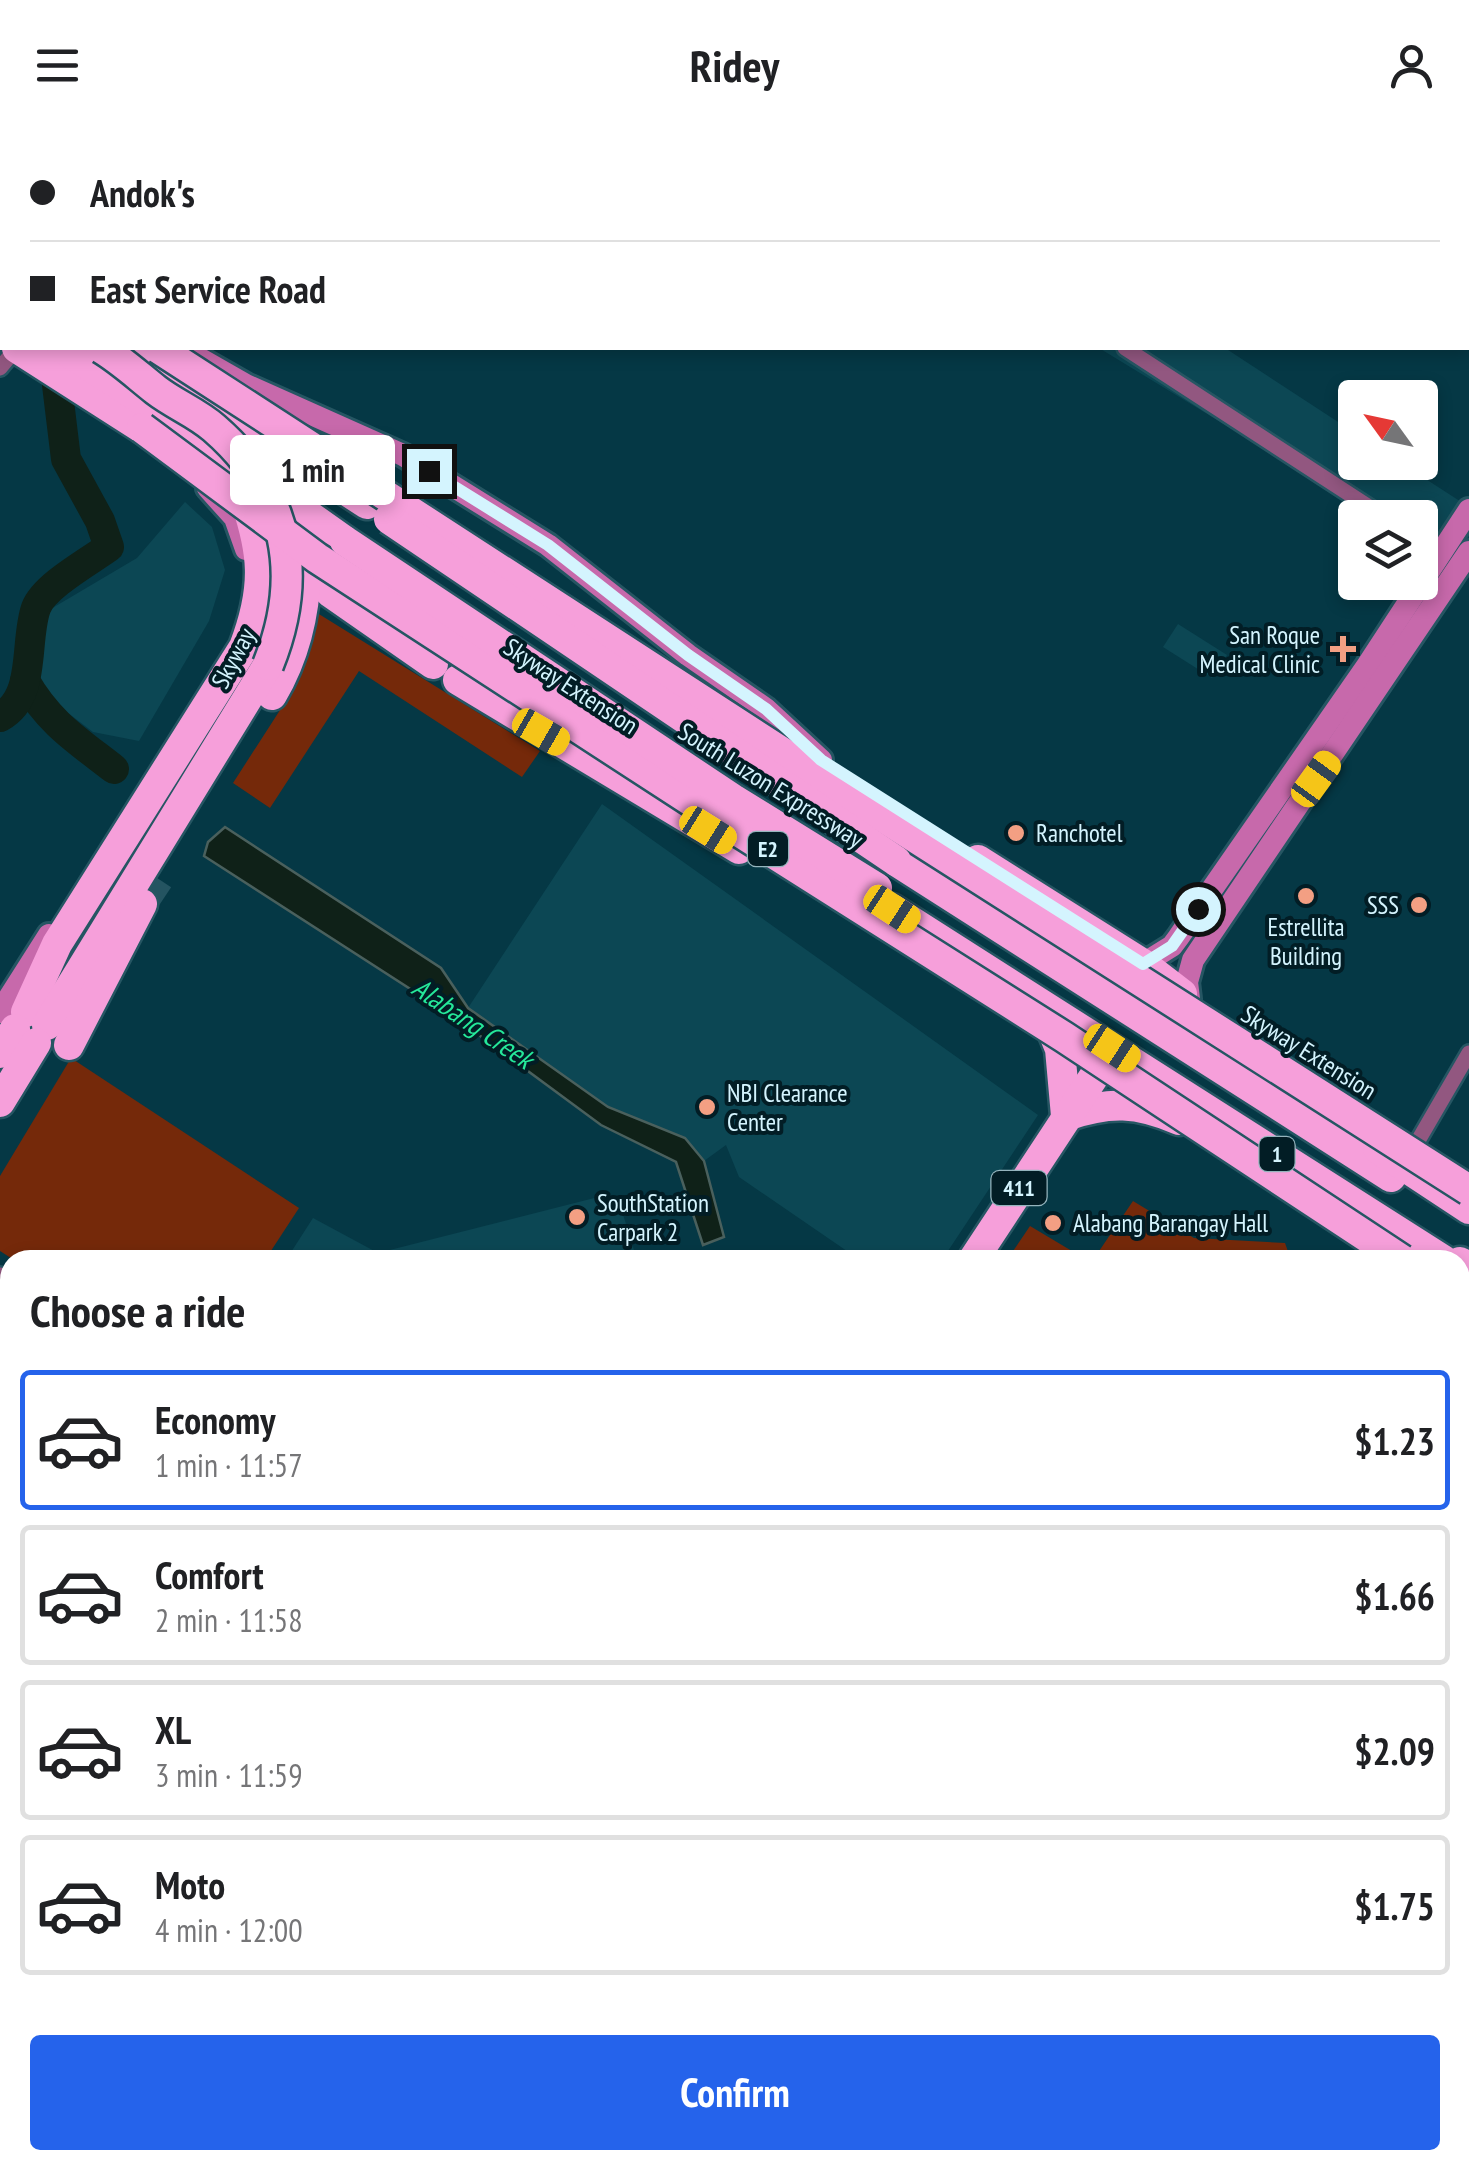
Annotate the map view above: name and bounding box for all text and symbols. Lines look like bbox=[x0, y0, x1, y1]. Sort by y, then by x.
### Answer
text: Ridey bbox=[690, 36, 779, 94]
icon: menu bbox=[30, 38, 85, 93]
icon: person bbox=[1384, 38, 1439, 93]
text: Andok's bbox=[90, 168, 195, 217]
text: East Service Road bbox=[90, 264, 326, 313]
north arrow bbox=[1338, 380, 1438, 480]
map controls bbox=[1338, 380, 1438, 600]
callout: 1 min bbox=[229, 436, 394, 506]
text: 1 min bbox=[280, 449, 345, 491]
route end bbox=[407, 449, 452, 494]
button: layers bbox=[1338, 500, 1438, 600]
place label: San Roque Medical Clinic bbox=[1199, 619, 1320, 680]
street label: Skyway bbox=[204, 622, 262, 694]
street label: Skyway Extension bbox=[498, 631, 644, 741]
marker: San Roque Medical Clinic bbox=[1330, 636, 1356, 662]
car bbox=[508, 704, 574, 760]
street label: South Luzon Expressway bbox=[672, 715, 870, 855]
car bbox=[1286, 746, 1346, 812]
car bbox=[675, 801, 741, 859]
place label: Ranchotel bbox=[1036, 817, 1123, 849]
marker: Ranchotel bbox=[1005, 822, 1027, 844]
road number: E2 bbox=[748, 832, 788, 866]
car bbox=[859, 880, 925, 938]
marker: Estrellita Building bbox=[1295, 885, 1317, 907]
route start bbox=[1176, 887, 1221, 932]
place label: SSS bbox=[1367, 889, 1399, 921]
marker: SSS bbox=[1408, 894, 1430, 916]
place label: Estrellita Building bbox=[1267, 911, 1345, 972]
water label: Alabang Creek bbox=[406, 969, 544, 1078]
street label: Skyway Extension bbox=[1235, 998, 1383, 1106]
car bbox=[1079, 1019, 1145, 1077]
place label: NBI Clearance Center bbox=[727, 1077, 848, 1138]
marker: NBI Clearance Center bbox=[696, 1096, 718, 1118]
road number: 1 bbox=[1260, 1137, 1294, 1171]
road number: 411 bbox=[992, 1171, 1046, 1205]
place label: SouthStation Carpark 2 bbox=[597, 1187, 709, 1248]
marker: SouthStation Carpark 2 bbox=[566, 1206, 588, 1228]
place label: Alabang Barangay Hall bbox=[1073, 1207, 1268, 1239]
marker: Alabang Barangay Hall bbox=[1042, 1212, 1064, 1234]
text: Choose a ride bbox=[30, 1281, 245, 1339]
icon: car bbox=[35, 1395, 125, 1485]
text: Economy bbox=[155, 1395, 275, 1444]
text: $1.23 bbox=[1354, 1416, 1435, 1465]
text: 1 min · 11:57 bbox=[155, 1444, 303, 1486]
icon: car bbox=[35, 1550, 125, 1640]
text: Comfort bbox=[155, 1550, 264, 1599]
text: $1.66 bbox=[1354, 1571, 1435, 1620]
text: 2 min · 11:58 bbox=[155, 1599, 303, 1641]
icon: car bbox=[35, 1705, 125, 1795]
text: XL bbox=[155, 1705, 191, 1754]
text: $2.09 bbox=[1354, 1726, 1435, 1775]
text: 3 min · 11:59 bbox=[155, 1754, 303, 1796]
icon: car bbox=[35, 1860, 125, 1950]
text: Moto bbox=[155, 1860, 225, 1909]
text: $1.75 bbox=[1354, 1881, 1435, 1930]
text: 4 min · 12:00 bbox=[155, 1909, 303, 1951]
button: Confirm bbox=[30, 2035, 1440, 2150]

